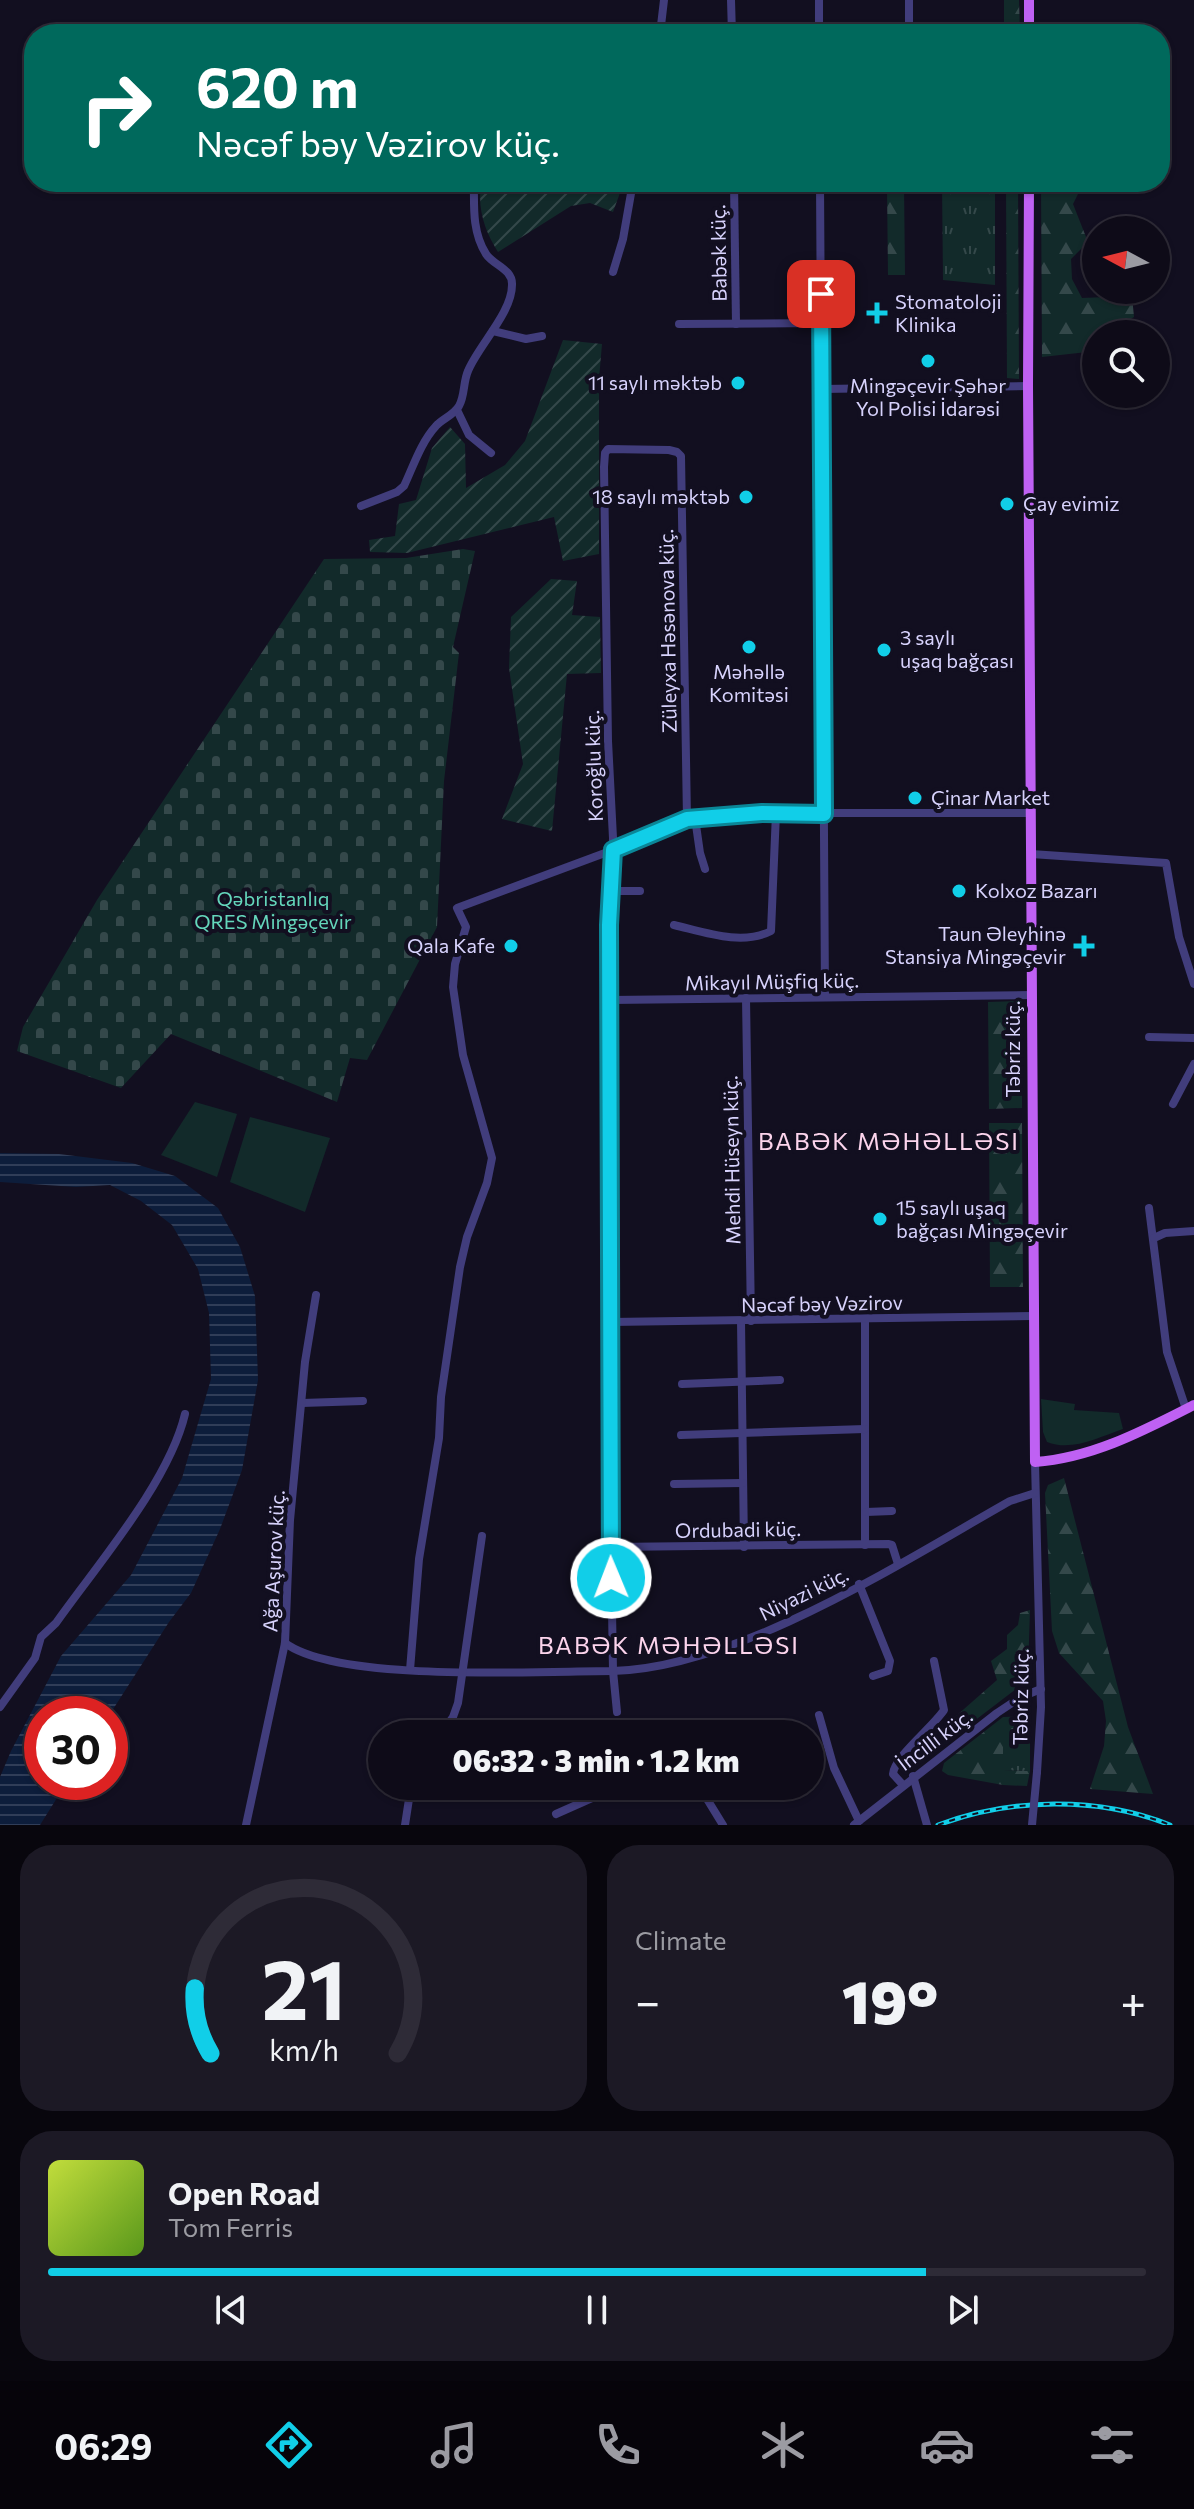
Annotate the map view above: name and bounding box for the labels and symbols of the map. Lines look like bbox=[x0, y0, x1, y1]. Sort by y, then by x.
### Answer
street label: Babək küç. bbox=[705, 204, 731, 302]
north arrow bbox=[1082, 216, 1170, 304]
pin bbox=[787, 260, 855, 328]
place label: Stomatoloji Klinika bbox=[895, 289, 1002, 336]
marker: Stomatoloji Klinika bbox=[866, 302, 888, 324]
marker: Mingəçevir Şəhər Yol Polisi İdarəsi bbox=[919, 352, 937, 370]
place label: 11 saylı məktəb bbox=[588, 370, 722, 394]
place label: Mingəçevir Şəhər Yol Polisi İdarəsi bbox=[850, 373, 1006, 420]
marker: 11 saylı məktəb bbox=[729, 374, 747, 392]
place label: 18 saylı məktəb bbox=[592, 484, 730, 508]
marker: 18 saylı məktəb bbox=[737, 488, 755, 506]
place label: Çay evimiz bbox=[1023, 491, 1119, 515]
marker: Çay evimiz bbox=[998, 495, 1016, 513]
street label: Züleyxa Həsənova küç. bbox=[653, 529, 681, 733]
place label: 3 saylı uşaq bağçası bbox=[900, 625, 1014, 672]
marker: Məhəllə Komitəsi bbox=[740, 638, 758, 656]
marker: 3 saylı uşaq bağçası bbox=[875, 641, 893, 659]
place label: Məhəllə Komitəsi bbox=[709, 659, 789, 706]
street label: Koroğlu küç. bbox=[579, 710, 607, 822]
place label: Çinar Market bbox=[931, 785, 1050, 809]
marker: Çinar Market bbox=[906, 789, 924, 807]
place label: Kolxoz Bazarı bbox=[975, 878, 1098, 902]
marker: Kolxoz Bazarı bbox=[950, 882, 968, 900]
park label: Qəbristanlıq QRES Mingəçevir bbox=[194, 886, 352, 933]
place label: Taun Əleyhinə Stansiya Mingəçevir bbox=[885, 921, 1066, 968]
place label: Qala Kafe bbox=[407, 933, 495, 957]
marker: Taun Əleyhinə Stansiya Mingəçevir bbox=[1073, 935, 1095, 957]
marker: Qala Kafe bbox=[502, 937, 520, 955]
street label: Mikayıl Müşfiq küç. bbox=[685, 967, 859, 995]
street label: Təbriz küç. bbox=[1000, 1001, 1024, 1098]
street label: Mehdi Hüseyn küç. bbox=[718, 1075, 744, 1245]
district label: BABƏK MƏHƏLLƏSI bbox=[758, 1126, 1020, 1155]
place label: 15 saylı uşaq bağçası Mingəçevir bbox=[896, 1195, 1068, 1242]
marker: 15 saylı uşaq bağçası Mingəçevir bbox=[871, 1210, 889, 1228]
street label: Nəcəf bəy Vəzirov bbox=[741, 1290, 903, 1316]
street label: Ağa Aşurov küç. bbox=[257, 1489, 289, 1633]
street label: Ordubadi küç. bbox=[675, 1516, 801, 1542]
position arrow bbox=[569, 1536, 653, 1620]
street label: Niyazi küç. bbox=[755, 1561, 852, 1625]
district label: BABƏK MƏHƏLLƏSI bbox=[538, 1630, 800, 1659]
street label: Təbriz küç. bbox=[1007, 1648, 1033, 1746]
speed limit sign: 30 bbox=[24, 1696, 128, 1800]
street label: İncilli küç. bbox=[892, 1703, 977, 1775]

